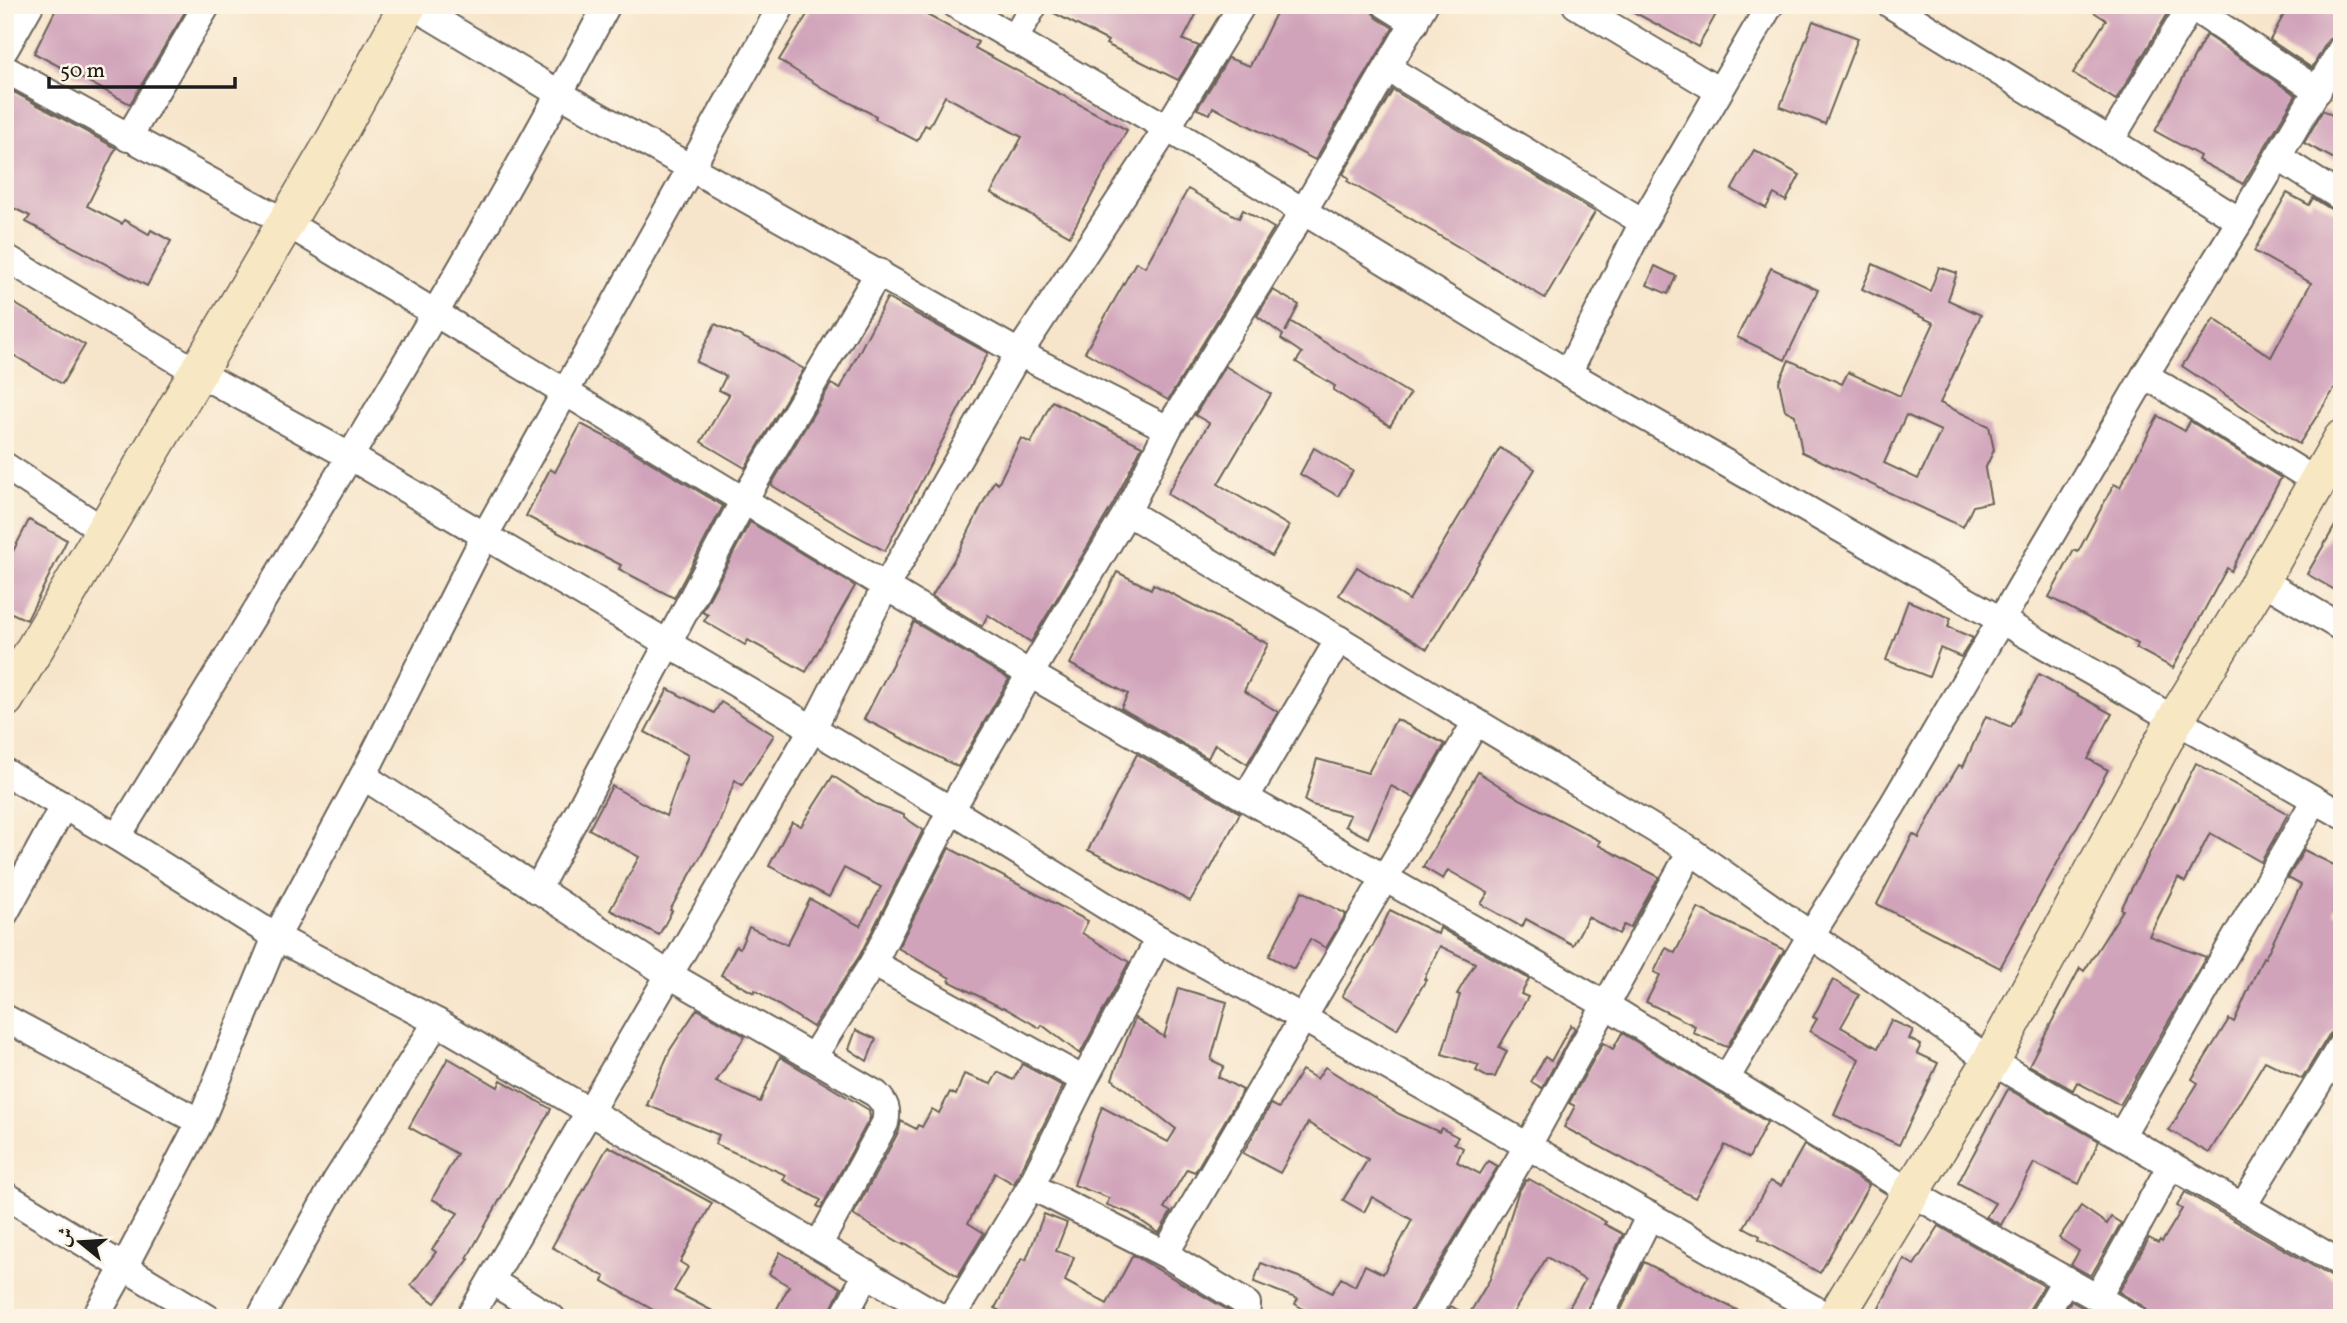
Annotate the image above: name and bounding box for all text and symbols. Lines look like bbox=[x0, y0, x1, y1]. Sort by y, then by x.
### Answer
scale bar bbox=[49, 46, 234, 90]
text: 50 m bbox=[60, 57, 105, 86]
north arrow bbox=[46, 1208, 116, 1278]
text: ش bbox=[50, 1224, 81, 1250]

